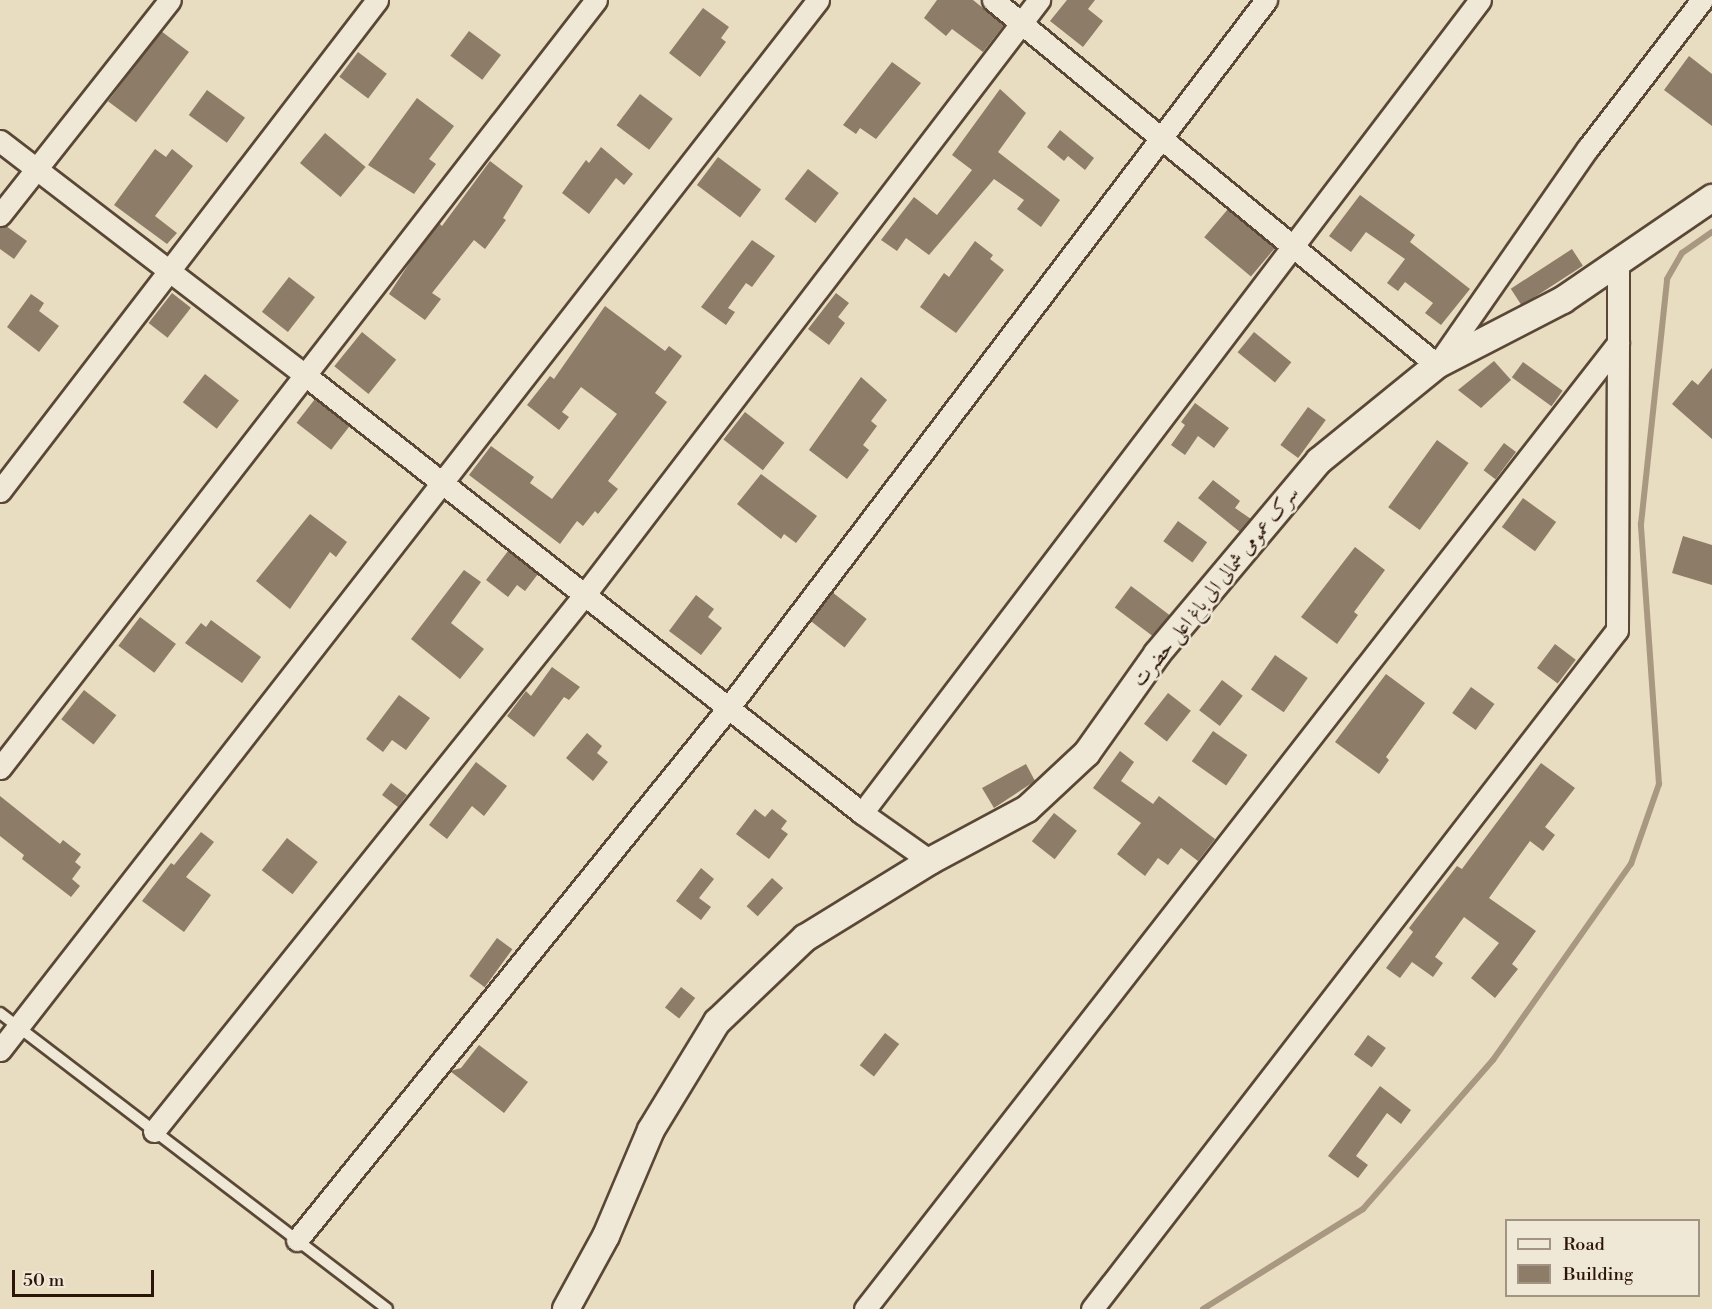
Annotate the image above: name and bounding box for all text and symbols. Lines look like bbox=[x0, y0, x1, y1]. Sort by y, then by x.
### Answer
street label: سرک عمومی شمالی الی باغ اعلی حضرت bbox=[1128, 482, 1304, 692]
legend bbox=[1505, 1219, 1700, 1297]
text: Road bbox=[1563, 1233, 1605, 1256]
scale bar bbox=[15, 1258, 158, 1296]
text: Building bbox=[1563, 1263, 1633, 1286]
text: 50 m bbox=[23, 1269, 64, 1292]

